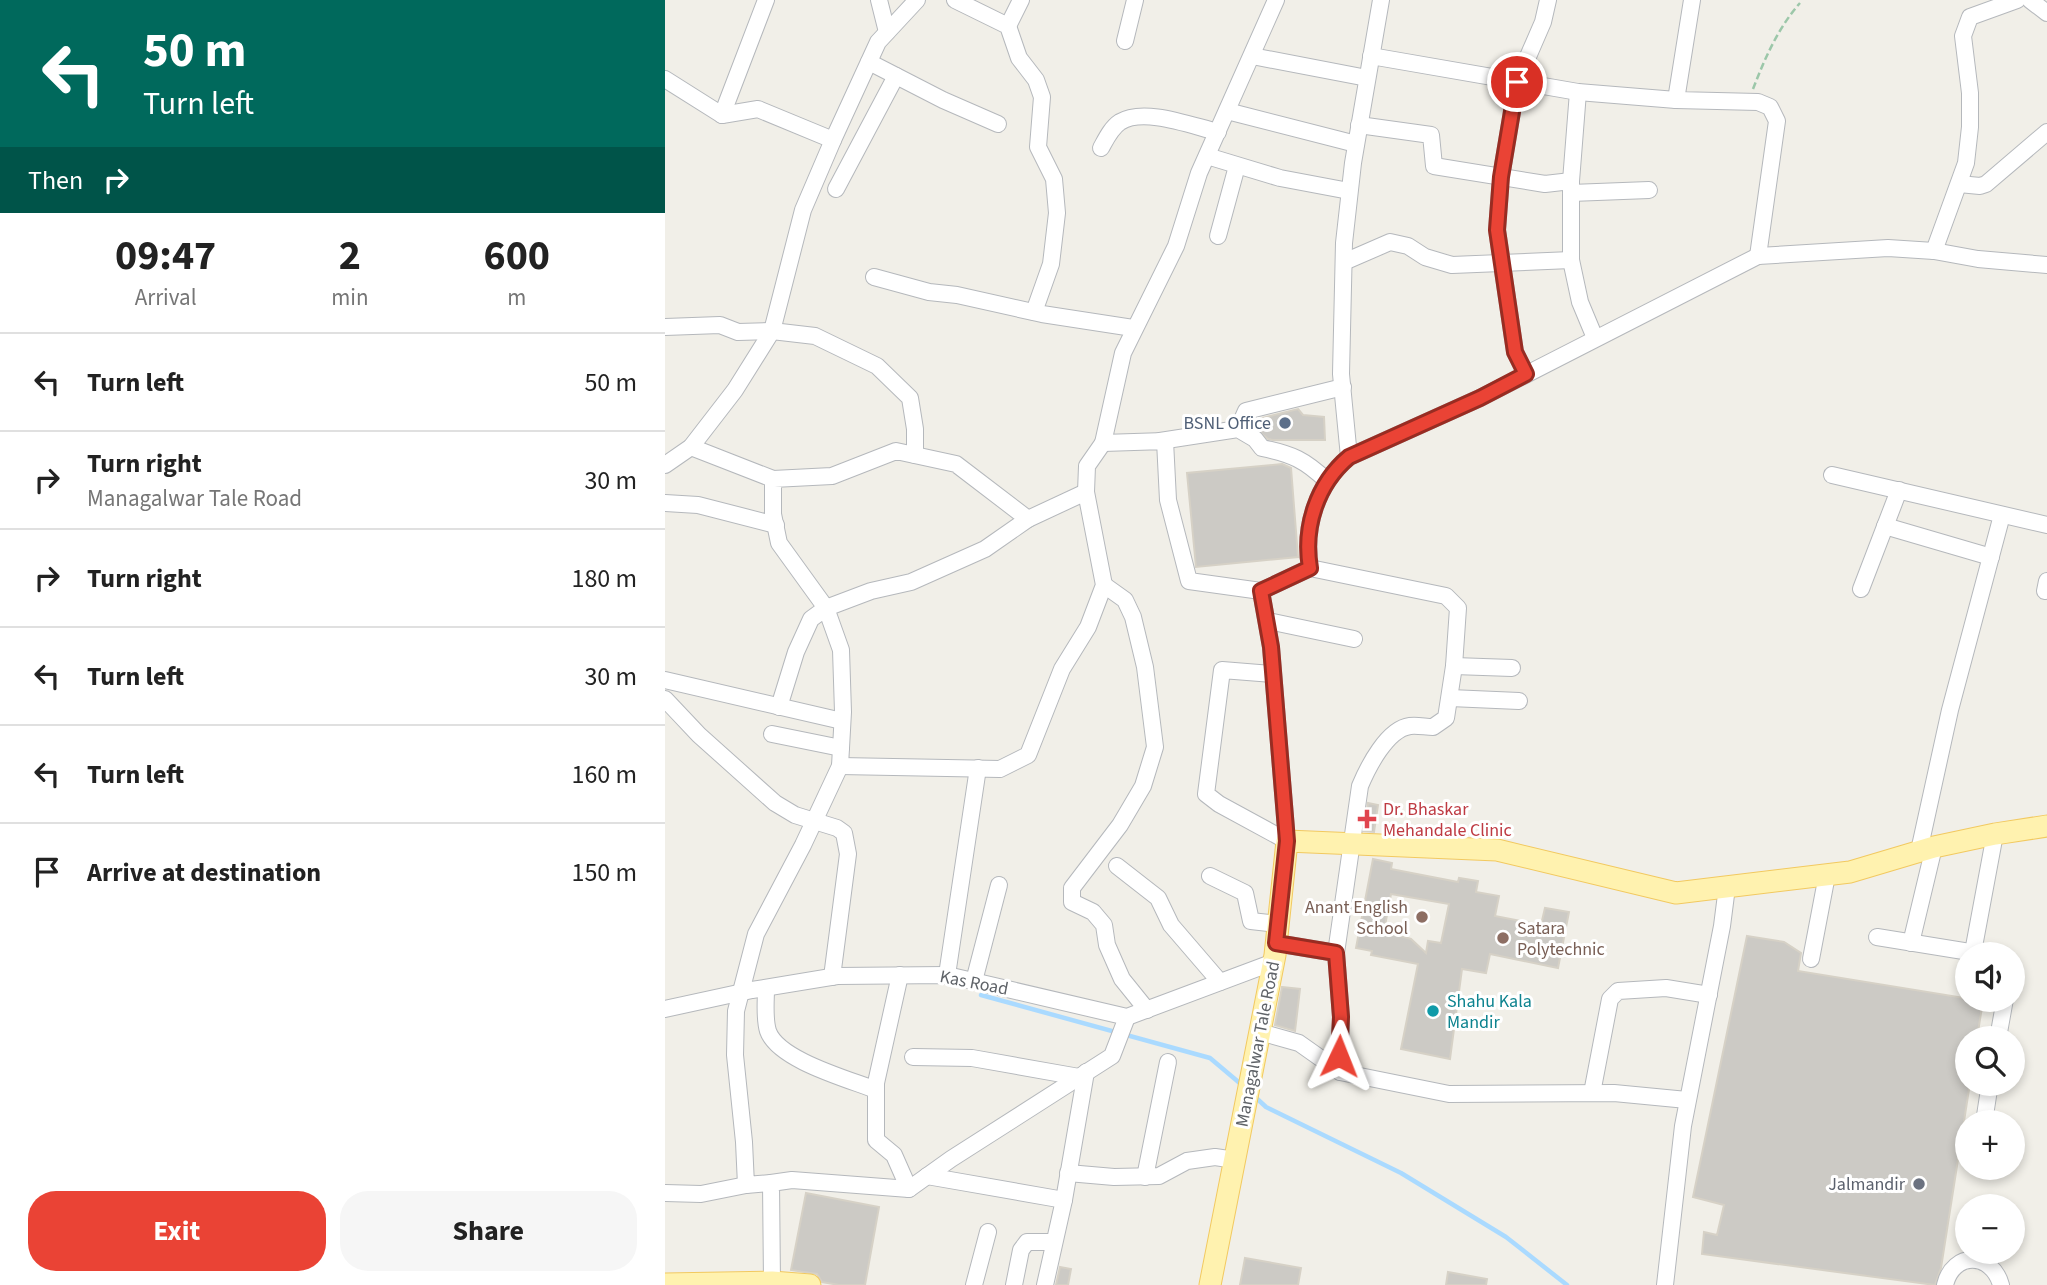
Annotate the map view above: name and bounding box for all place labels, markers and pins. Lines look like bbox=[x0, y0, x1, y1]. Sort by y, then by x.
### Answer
pin bbox=[1487, 52, 1547, 112]
place label: BSNL Office bbox=[1184, 411, 1271, 436]
marker: BSNL Office bbox=[1277, 415, 1293, 431]
place label: Dr. Bhaskar Mehandale Clinic bbox=[1383, 797, 1512, 843]
marker: Dr. Bhaskar Mehandale Clinic bbox=[1357, 809, 1377, 829]
place label: Anant English School bbox=[1305, 895, 1408, 941]
marker: Anant English School bbox=[1414, 909, 1430, 925]
place label: Satara Polytechnic bbox=[1517, 916, 1605, 962]
marker: Satara Polytechnic bbox=[1495, 930, 1511, 946]
place label: Shahu Kala Mandir bbox=[1447, 989, 1532, 1035]
marker: Shahu Kala Mandir bbox=[1425, 1003, 1441, 1019]
place label: Jalmandir bbox=[1828, 1172, 1906, 1197]
marker: Jalmandir bbox=[1911, 1176, 1927, 1192]

